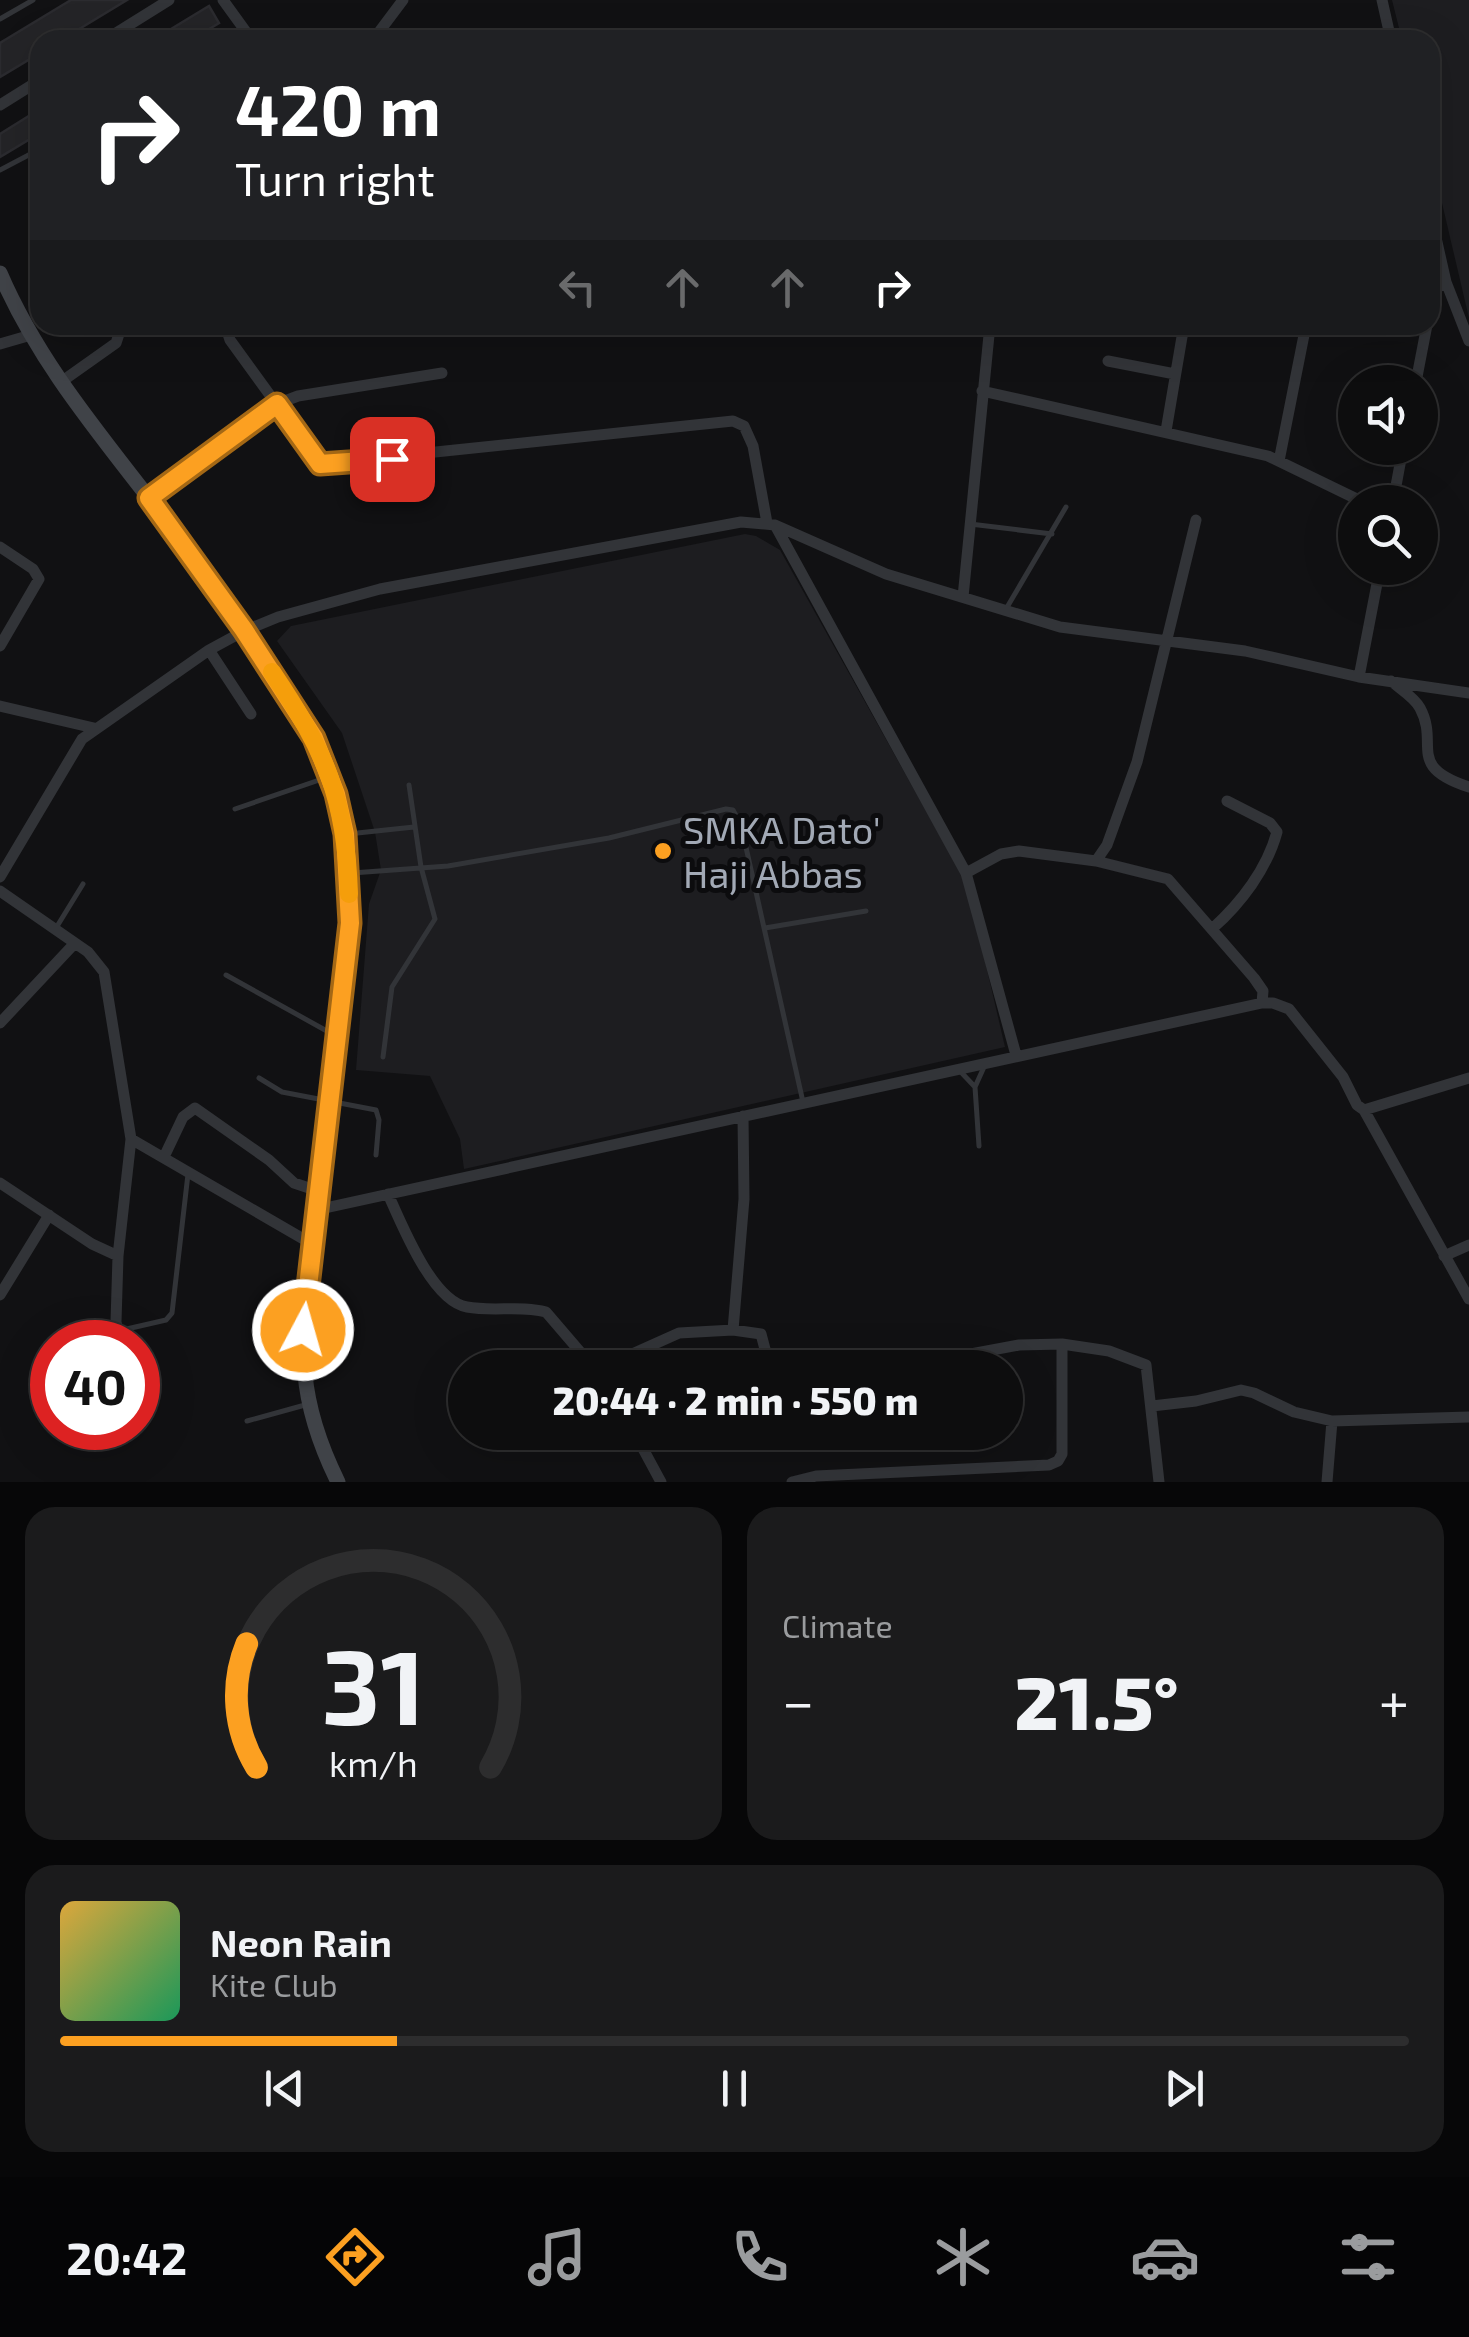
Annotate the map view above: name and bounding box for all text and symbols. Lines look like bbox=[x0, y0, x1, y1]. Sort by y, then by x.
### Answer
text: 420 m bbox=[235, 66, 441, 150]
icon: right bbox=[70, 70, 200, 200]
text: Turn right bbox=[235, 151, 435, 205]
icon: left bbox=[550, 260, 605, 315]
icon: ahead bbox=[655, 260, 710, 315]
icon: ahead bbox=[760, 260, 815, 315]
icon: right bbox=[865, 260, 920, 315]
map controls bbox=[1338, 365, 1438, 585]
button: sound bbox=[1338, 365, 1438, 465]
pin bbox=[350, 417, 435, 502]
icon: arrive bbox=[365, 432, 420, 487]
button: search bbox=[1338, 485, 1438, 585]
place label: SMKA Dato' Haji Abbas bbox=[683, 806, 881, 896]
marker: SMKA Dato' Haji Abbas bbox=[652, 840, 674, 862]
position arrow bbox=[251, 1278, 355, 1382]
speed limit sign: 40 bbox=[30, 1320, 160, 1450]
text: 20:44 · 2 min · 550 m bbox=[553, 1377, 918, 1423]
text: Climate bbox=[782, 1606, 893, 1644]
text: 31 bbox=[322, 1621, 425, 1746]
text: 21.5° bbox=[1014, 1655, 1179, 1745]
text: − bbox=[782, 1667, 814, 1733]
text: + bbox=[1379, 1667, 1409, 1733]
text: km/h bbox=[329, 1741, 418, 1784]
text: Neon Rain bbox=[210, 1919, 392, 1965]
text: Kite Club bbox=[210, 1965, 338, 2003]
icon: previous bbox=[257, 2061, 312, 2116]
icon: pause bbox=[707, 2061, 762, 2116]
icon: next bbox=[1157, 2061, 1212, 2116]
icon: directions bbox=[320, 2222, 390, 2292]
icon: music bbox=[522, 2222, 592, 2292]
icon: phone bbox=[725, 2222, 795, 2292]
icon: climate bbox=[928, 2222, 998, 2292]
icon: car bbox=[1130, 2222, 1200, 2292]
icon: filters bbox=[1333, 2222, 1403, 2292]
text: 20:42 bbox=[66, 2230, 187, 2284]

